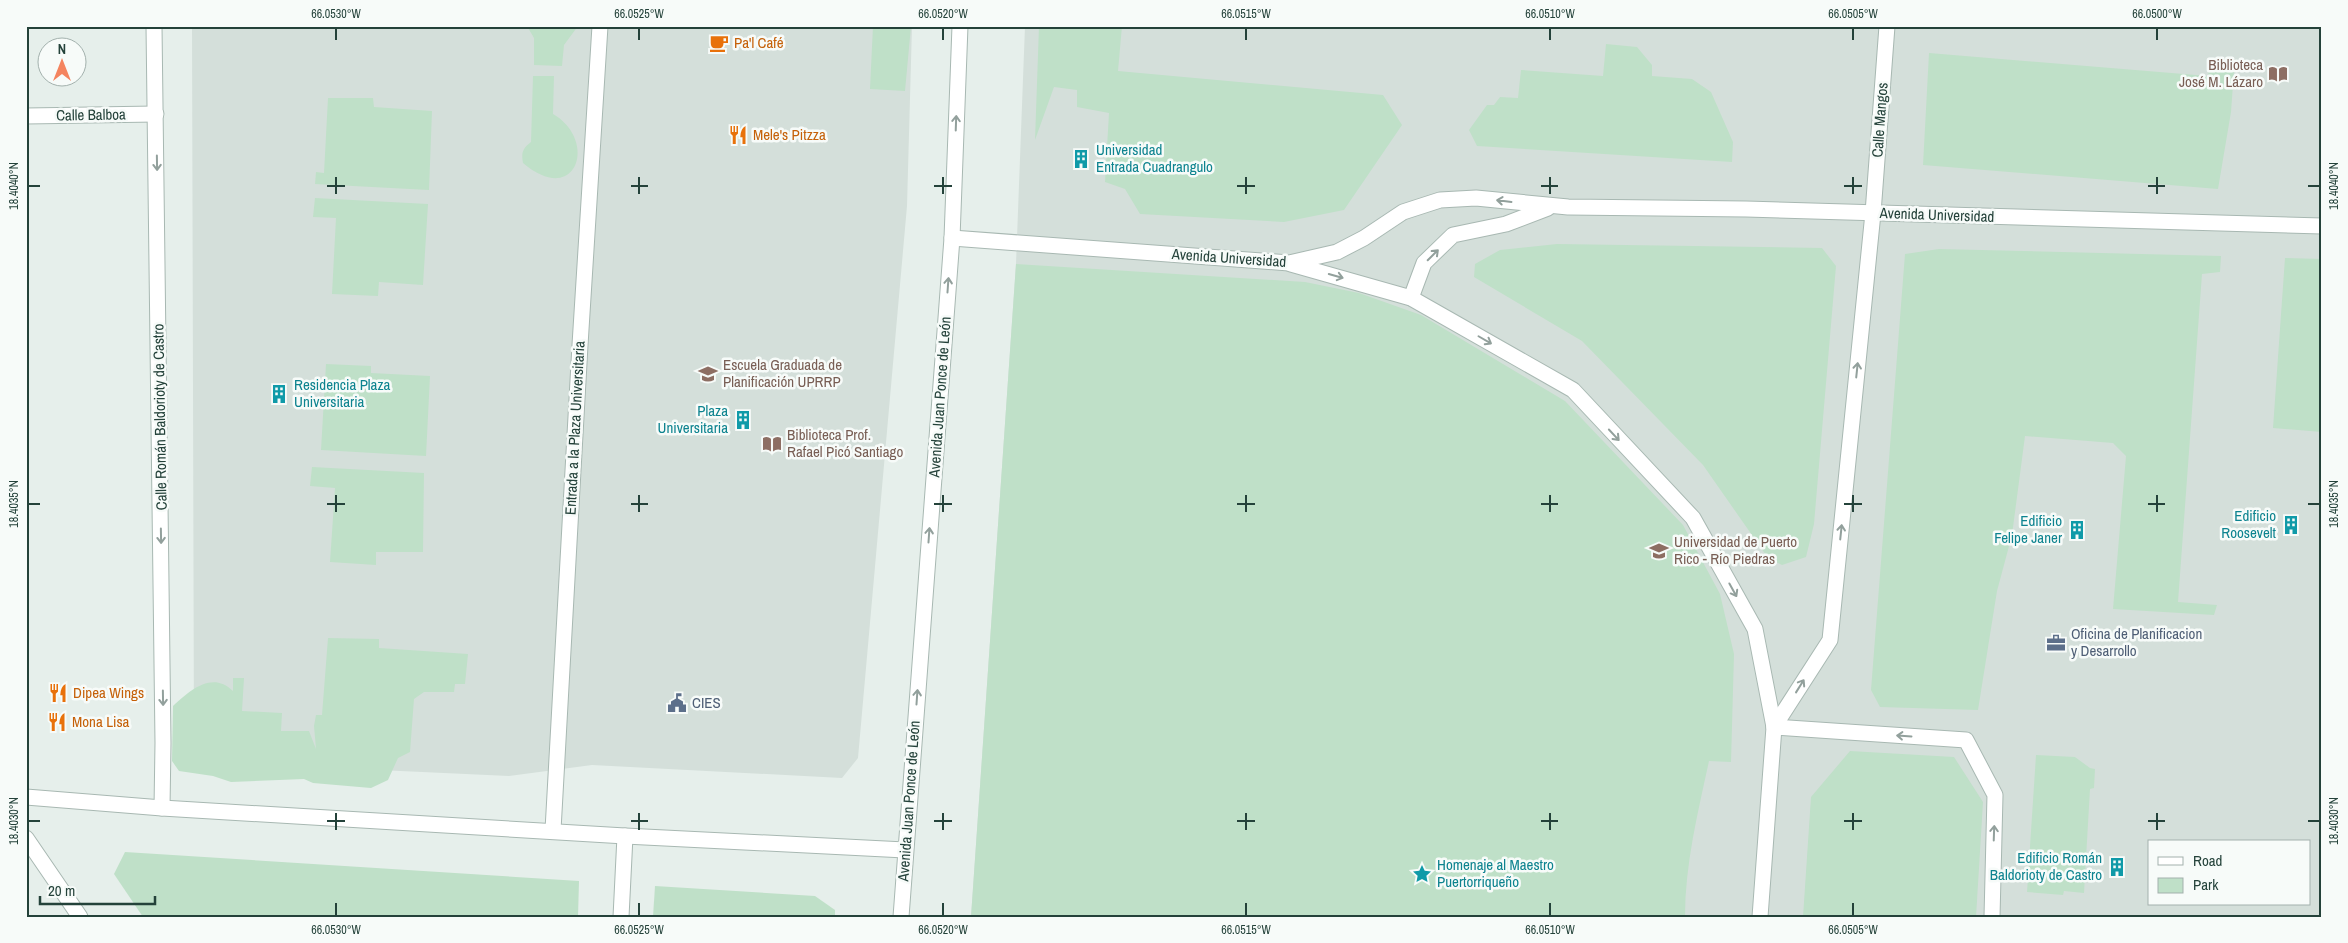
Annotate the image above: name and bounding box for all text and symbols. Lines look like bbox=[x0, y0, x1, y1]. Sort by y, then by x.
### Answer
text: 66.0530°W bbox=[311, 6, 362, 22]
text: 66.0525°W bbox=[614, 6, 665, 22]
text: 66.0520°W bbox=[918, 6, 969, 22]
text: 66.0515°W bbox=[1221, 6, 1272, 22]
text: 66.0510°W bbox=[1525, 6, 1576, 22]
text: 66.0505°W bbox=[1828, 6, 1879, 22]
text: 66.0500°W bbox=[2132, 6, 2183, 22]
cafe icon: Pa'l Café bbox=[708, 32, 730, 54]
place label: Pa'l Café bbox=[734, 32, 784, 53]
north arrow bbox=[38, 38, 88, 88]
text: N bbox=[58, 40, 66, 58]
place label: Biblioteca José M. Lázaro bbox=[2179, 54, 2263, 92]
library icon: Biblioteca José M. Lázaro bbox=[2267, 63, 2289, 85]
street label: Calle Mangos bbox=[1866, 82, 1893, 158]
street label: Calle Balboa bbox=[56, 103, 126, 126]
one-way arrow bbox=[952, 115, 961, 131]
restaurant icon: Mele's Pitzza bbox=[727, 124, 749, 146]
place label: Mele's Pitzza bbox=[753, 124, 826, 145]
place label: Universidad Entrada Cuadrangulo bbox=[1096, 139, 1213, 177]
building icon: Universidad Entrada Cuadrangulo bbox=[1070, 148, 1092, 170]
one-way arrow bbox=[152, 154, 162, 171]
text: 18.4040°N bbox=[6, 162, 22, 210]
text: 18.4040°N bbox=[2326, 162, 2342, 210]
one-way arrow bbox=[1496, 196, 1512, 206]
street label: Avenida Universidad bbox=[1878, 202, 1995, 227]
street label: Avenida Universidad bbox=[1170, 243, 1287, 272]
one-way arrow bbox=[1426, 249, 1438, 261]
one-way arrow bbox=[1328, 272, 1344, 282]
one-way arrow bbox=[944, 278, 953, 294]
street label: Avenida Juan Ponce de León bbox=[923, 316, 956, 479]
street label: Calle Román Baldorioty de Castro bbox=[147, 323, 172, 510]
one-way arrow bbox=[1477, 335, 1491, 345]
street label: Entrada a la Plaza Universitaria bbox=[559, 340, 590, 516]
place label: Escuela Graduada de Planificación UPRRP bbox=[723, 354, 842, 392]
school or university icon: Escuela Graduada de Planificación UPRRP bbox=[697, 363, 719, 385]
one-way arrow bbox=[1852, 363, 1862, 379]
place label: Residencia Plaza Universitaria bbox=[294, 374, 391, 412]
building icon: Residencia Plaza Universitaria bbox=[268, 383, 290, 405]
place label: Plaza Universitaria bbox=[658, 400, 728, 438]
building icon: Plaza Universitaria bbox=[732, 409, 754, 431]
place label: Biblioteca Prof. Rafael Picó Santiago bbox=[787, 424, 903, 462]
one-way arrow bbox=[1608, 428, 1620, 441]
library icon: Biblioteca Prof. Rafael Picó Santiago bbox=[761, 433, 783, 455]
text: 18.4035°N bbox=[6, 480, 22, 528]
text: 18.4035°N bbox=[2326, 480, 2342, 528]
place label: Edificio Roosevelt bbox=[2221, 505, 2277, 543]
place label: Edificio Felipe Janer bbox=[1994, 510, 2062, 548]
building icon: Edificio Roosevelt bbox=[2280, 514, 2302, 536]
building icon: Edificio Felipe Janer bbox=[2066, 519, 2088, 541]
one-way arrow bbox=[1836, 524, 1845, 540]
one-way arrow bbox=[156, 527, 166, 543]
one-way arrow bbox=[925, 527, 934, 543]
place label: Universidad de Puerto Rico - Río Piedras bbox=[1674, 531, 1797, 569]
school or university icon: Universidad de Puerto Rico - Río Piedras bbox=[1648, 540, 1670, 562]
one-way arrow bbox=[1729, 583, 1739, 597]
place label: Oficina de Planificacion y Desarrollo bbox=[2071, 623, 2202, 661]
office icon: Oficina de Planificacion y Desarrollo bbox=[2045, 632, 2067, 654]
one-way arrow bbox=[1796, 679, 1806, 693]
restaurant icon: Dipea Wings bbox=[47, 682, 69, 704]
place label: Dipea Wings bbox=[73, 682, 144, 703]
one-way arrow bbox=[912, 689, 922, 705]
one-way arrow bbox=[158, 690, 168, 706]
public building icon: CIES bbox=[666, 692, 688, 714]
place label: CIES bbox=[692, 692, 721, 713]
restaurant icon: Mona Lisa bbox=[46, 711, 68, 733]
place label: Mona Lisa bbox=[72, 711, 130, 732]
street label: Avenida Juan Ponce de León bbox=[892, 720, 925, 883]
one-way arrow bbox=[1896, 731, 1912, 740]
text: 18.4030°N bbox=[6, 797, 22, 845]
text: 18.4030°N bbox=[2326, 797, 2342, 845]
one-way arrow bbox=[1989, 825, 1999, 842]
legend bbox=[2148, 840, 2310, 906]
place label: Edificio Román Baldorioty de Castro bbox=[1990, 847, 2102, 885]
text: Road bbox=[2193, 850, 2222, 871]
place label: Homenaje al Maestro Puertorriqueño bbox=[1437, 854, 1554, 892]
building icon: Edificio Román Baldorioty de Castro bbox=[2106, 856, 2128, 878]
place icon: Homenaje al Maestro Puertorriqueño bbox=[1411, 863, 1433, 885]
scale bar bbox=[40, 873, 155, 905]
text: Park bbox=[2193, 874, 2219, 895]
text: 20 m bbox=[48, 880, 75, 901]
text: 66.0530°W bbox=[311, 922, 362, 938]
text: 66.0525°W bbox=[614, 922, 665, 938]
text: 66.0520°W bbox=[918, 922, 969, 938]
text: 66.0515°W bbox=[1221, 922, 1272, 938]
text: 66.0510°W bbox=[1525, 922, 1576, 938]
text: 66.0505°W bbox=[1828, 922, 1879, 938]

